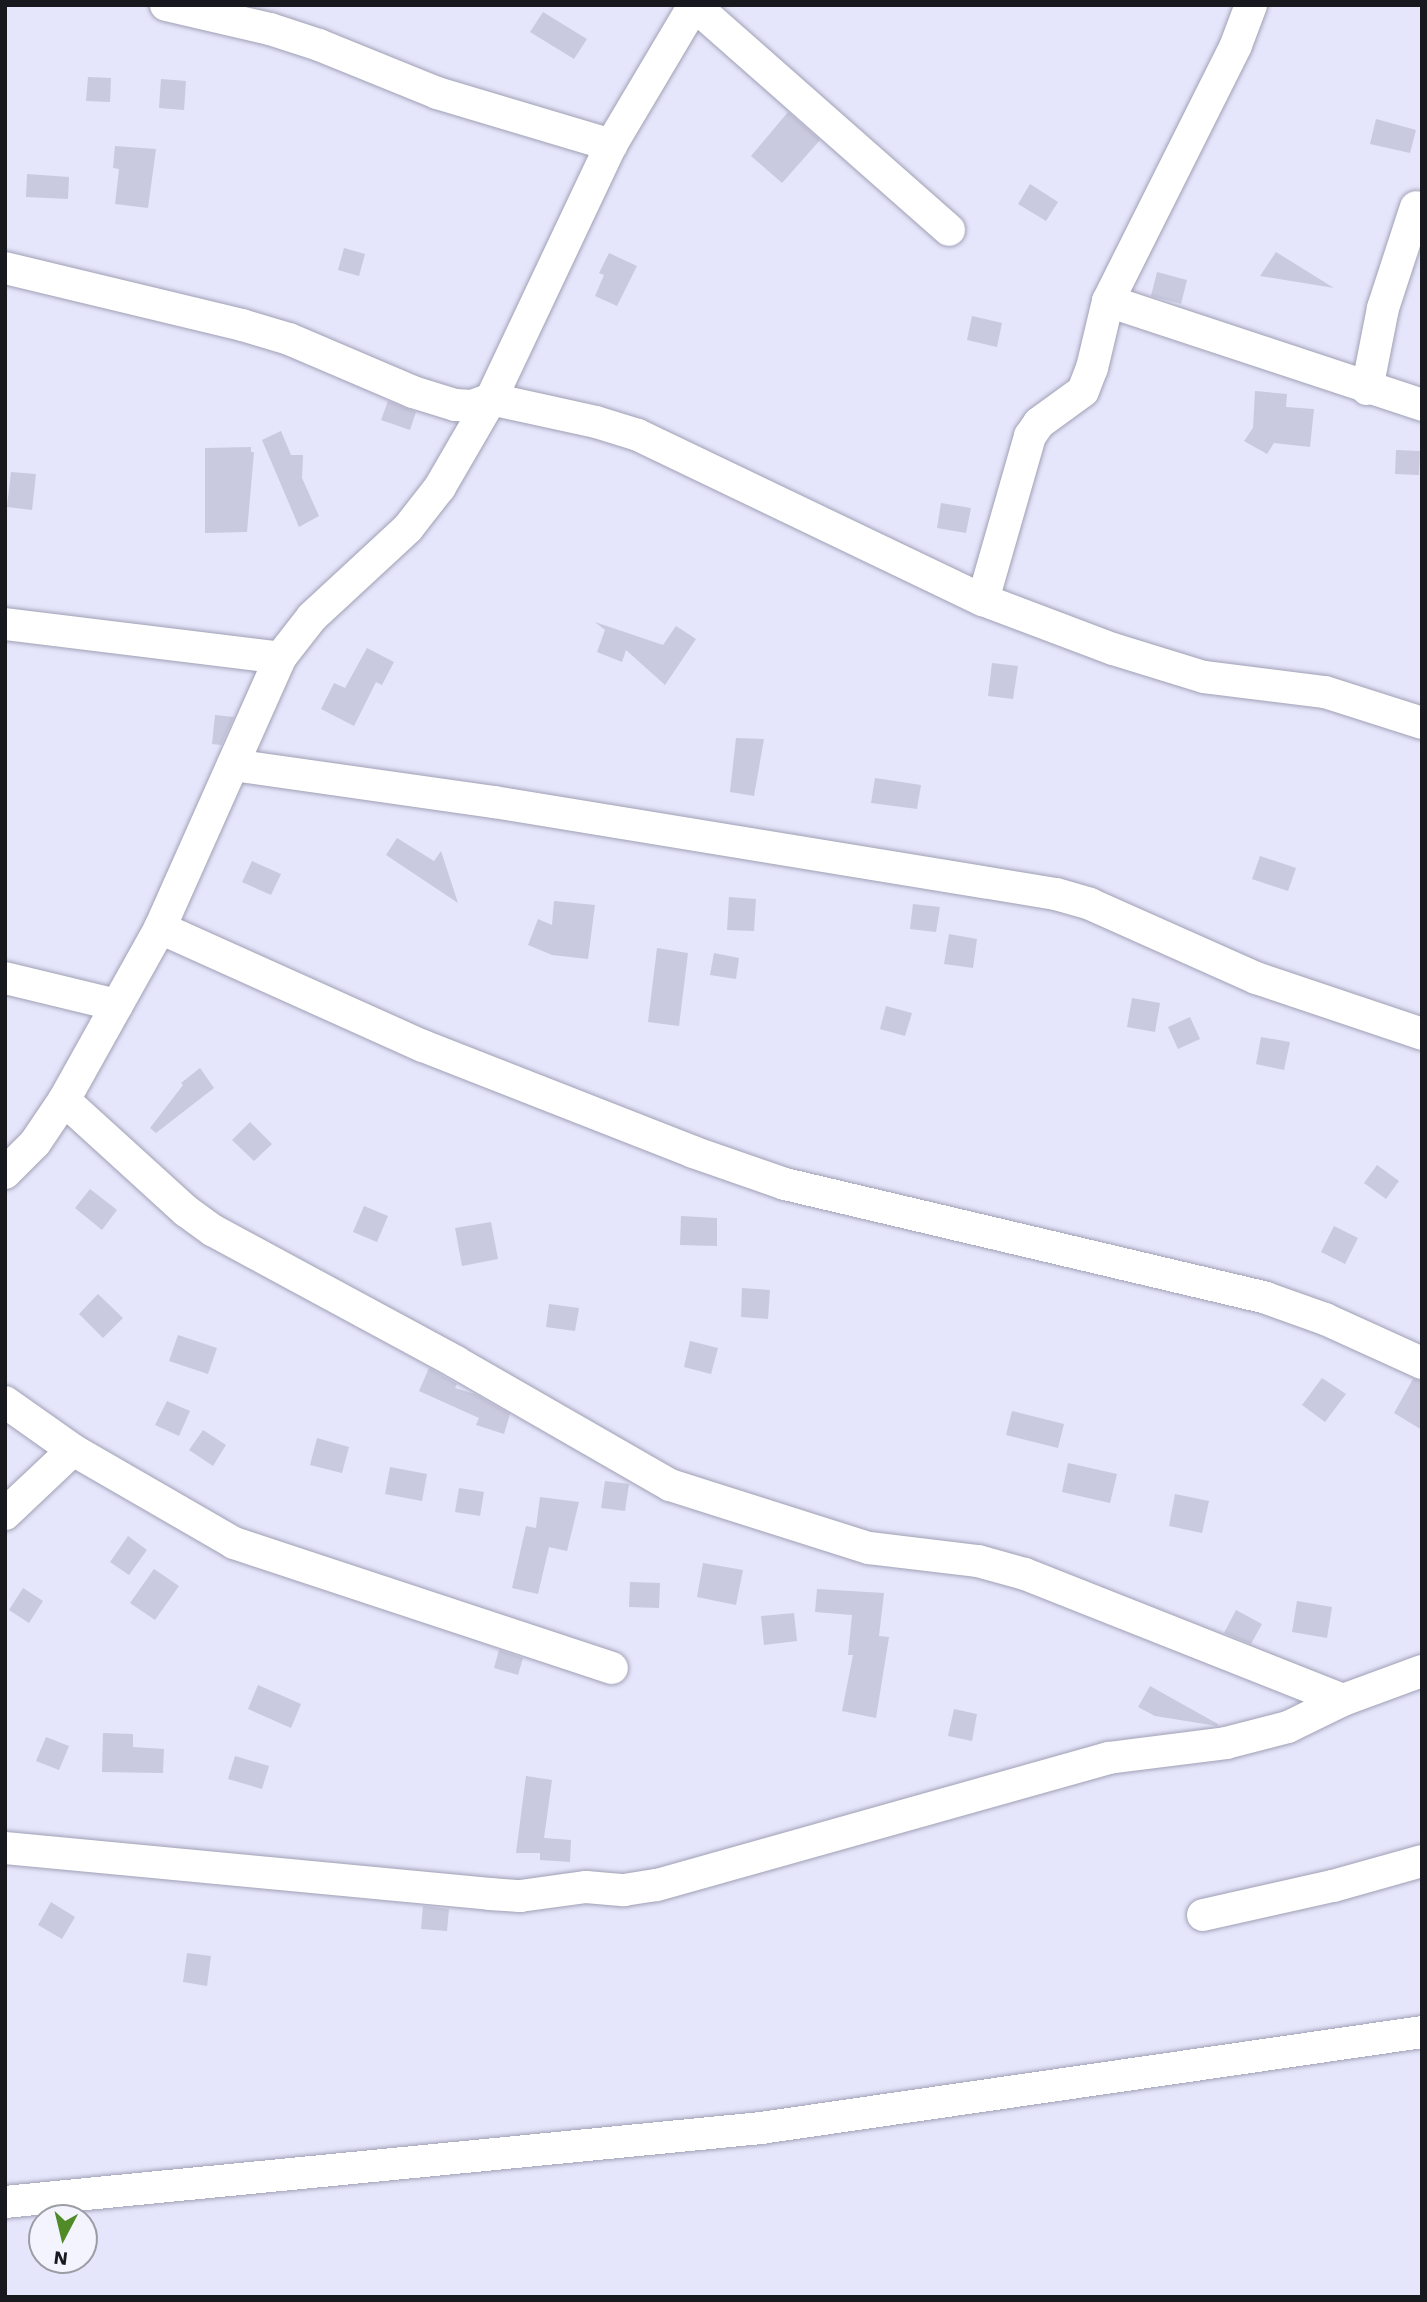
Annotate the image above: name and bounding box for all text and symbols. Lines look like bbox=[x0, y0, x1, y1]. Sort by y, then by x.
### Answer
north arrow bbox=[28, 2204, 98, 2274]
text: N bbox=[52, 2246, 69, 2271]

